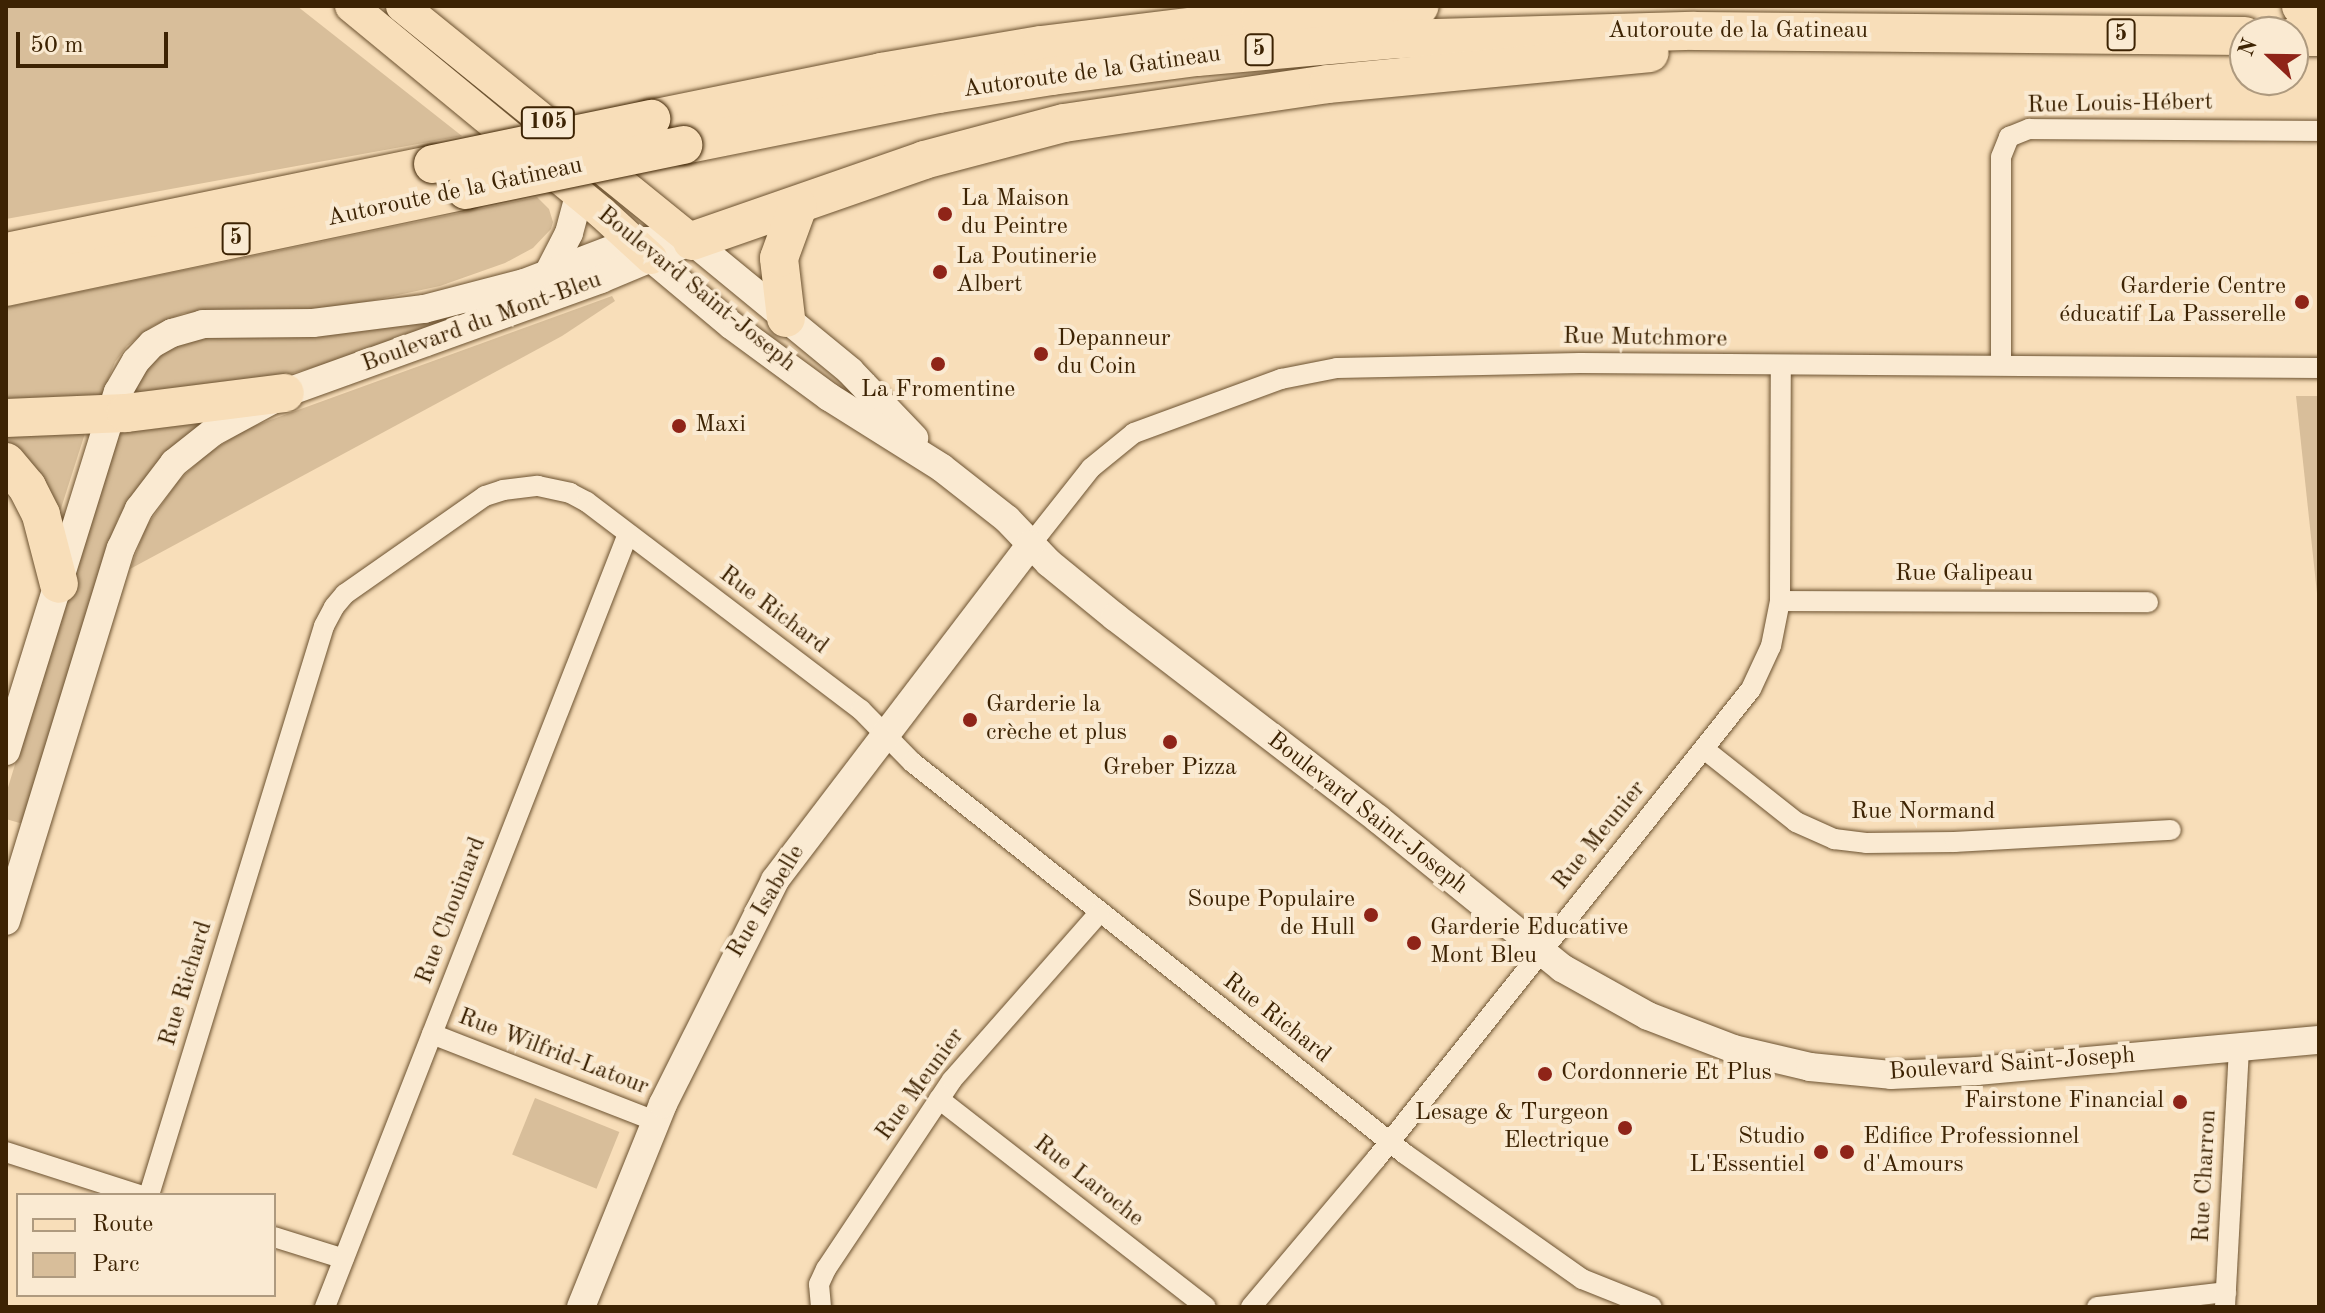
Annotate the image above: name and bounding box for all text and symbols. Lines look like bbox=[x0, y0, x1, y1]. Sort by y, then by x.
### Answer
scale bar bbox=[20, 16, 172, 66]
north arrow bbox=[2229, 16, 2309, 96]
road number: 5 bbox=[2105, 17, 2137, 53]
street label: Autoroute de la Gatineau bbox=[1608, 18, 1868, 46]
road number: 5 bbox=[1243, 32, 1275, 68]
text: 50 m bbox=[30, 34, 84, 58]
text: N bbox=[2235, 36, 2262, 60]
street label: Autoroute de la Gatineau bbox=[961, 41, 1223, 105]
street label: Rue Louis-Hébert bbox=[2027, 89, 2213, 121]
road number: 105 bbox=[520, 105, 576, 141]
street label: Autoroute de la Gatineau bbox=[325, 152, 585, 234]
place label: La Maison du Peintre bbox=[961, 186, 1069, 242]
street label: Boulevard Saint-Joseph bbox=[591, 201, 801, 379]
marker: La Maison du Peintre bbox=[936, 205, 954, 223]
road number: 5 bbox=[220, 221, 252, 257]
place label: La Poutinerie Albert bbox=[956, 244, 1097, 300]
marker: La Poutinerie Albert bbox=[931, 263, 949, 281]
street label: Boulevard du Mont-Bleu bbox=[358, 266, 606, 380]
place label: Garderie Centre éducatif La Passerelle bbox=[2059, 274, 2286, 330]
marker: Garderie Centre éducatif La Passerelle bbox=[2293, 293, 2311, 311]
street label: Rue Mutchmore bbox=[1563, 323, 1727, 355]
place label: Depanneur du Coin bbox=[1057, 326, 1171, 382]
marker: Depanneur du Coin bbox=[1032, 345, 1050, 363]
marker: La Fromentine bbox=[929, 355, 947, 373]
place label: La Fromentine bbox=[861, 377, 1015, 405]
place label: Maxi bbox=[695, 412, 746, 440]
marker: Maxi bbox=[670, 417, 688, 435]
street label: Rue Richard bbox=[713, 561, 833, 661]
street label: Rue Galipeau bbox=[1895, 561, 2033, 589]
place label: Garderie la crèche et plus bbox=[986, 692, 1127, 748]
marker: Garderie la crèche et plus bbox=[961, 711, 979, 729]
street label: Boulevard Saint-Joseph bbox=[1261, 727, 1473, 901]
marker: Greber Pizza bbox=[1161, 733, 1179, 751]
place label: Greber Pizza bbox=[1103, 755, 1237, 783]
street label: Rue Meunier bbox=[1547, 776, 1653, 896]
street label: Rue Normand bbox=[1851, 799, 1995, 827]
street label: Rue Chouinard bbox=[411, 833, 493, 989]
street label: Rue Isabelle bbox=[722, 840, 812, 964]
place label: Soupe Populaire de Hull bbox=[1187, 887, 1355, 943]
marker: Soupe Populaire de Hull bbox=[1362, 906, 1380, 924]
place label: Garderie Educative Mont Bleu bbox=[1430, 915, 1628, 971]
street label: Rue Richard bbox=[154, 918, 220, 1050]
marker: Garderie Educative Mont Bleu bbox=[1405, 934, 1423, 952]
street label: Rue Richard bbox=[1216, 968, 1336, 1070]
street label: Rue Wilfrid-Latour bbox=[454, 1003, 652, 1103]
street label: Rue Meunier bbox=[871, 1023, 971, 1147]
street label: Boulevard Saint-Joseph bbox=[1888, 1042, 2136, 1088]
place label: Cordonnerie Et Plus bbox=[1561, 1060, 1772, 1088]
marker: Cordonnerie Et Plus bbox=[1536, 1065, 1554, 1083]
place label: Fairstone Financial bbox=[1964, 1088, 2164, 1116]
marker: Fairstone Financial bbox=[2171, 1093, 2189, 1111]
place label: Lesage & Turgeon Electrique bbox=[1415, 1100, 1609, 1156]
street label: Rue Charron bbox=[2188, 1109, 2224, 1243]
marker: Lesage & Turgeon Electrique bbox=[1616, 1119, 1634, 1137]
place label: Studio L'Essentiel bbox=[1689, 1124, 1805, 1180]
place label: Edifice Professionnel d'Amours bbox=[1863, 1124, 2079, 1180]
street label: Rue Laroche bbox=[1027, 1130, 1149, 1234]
marker: Studio L'Essentiel bbox=[1812, 1143, 1830, 1161]
marker: Edifice Professionnel d'Amours bbox=[1838, 1143, 1856, 1161]
legend bbox=[16, 1193, 276, 1297]
text: Route bbox=[92, 1213, 153, 1237]
text: Parc bbox=[92, 1253, 139, 1277]

